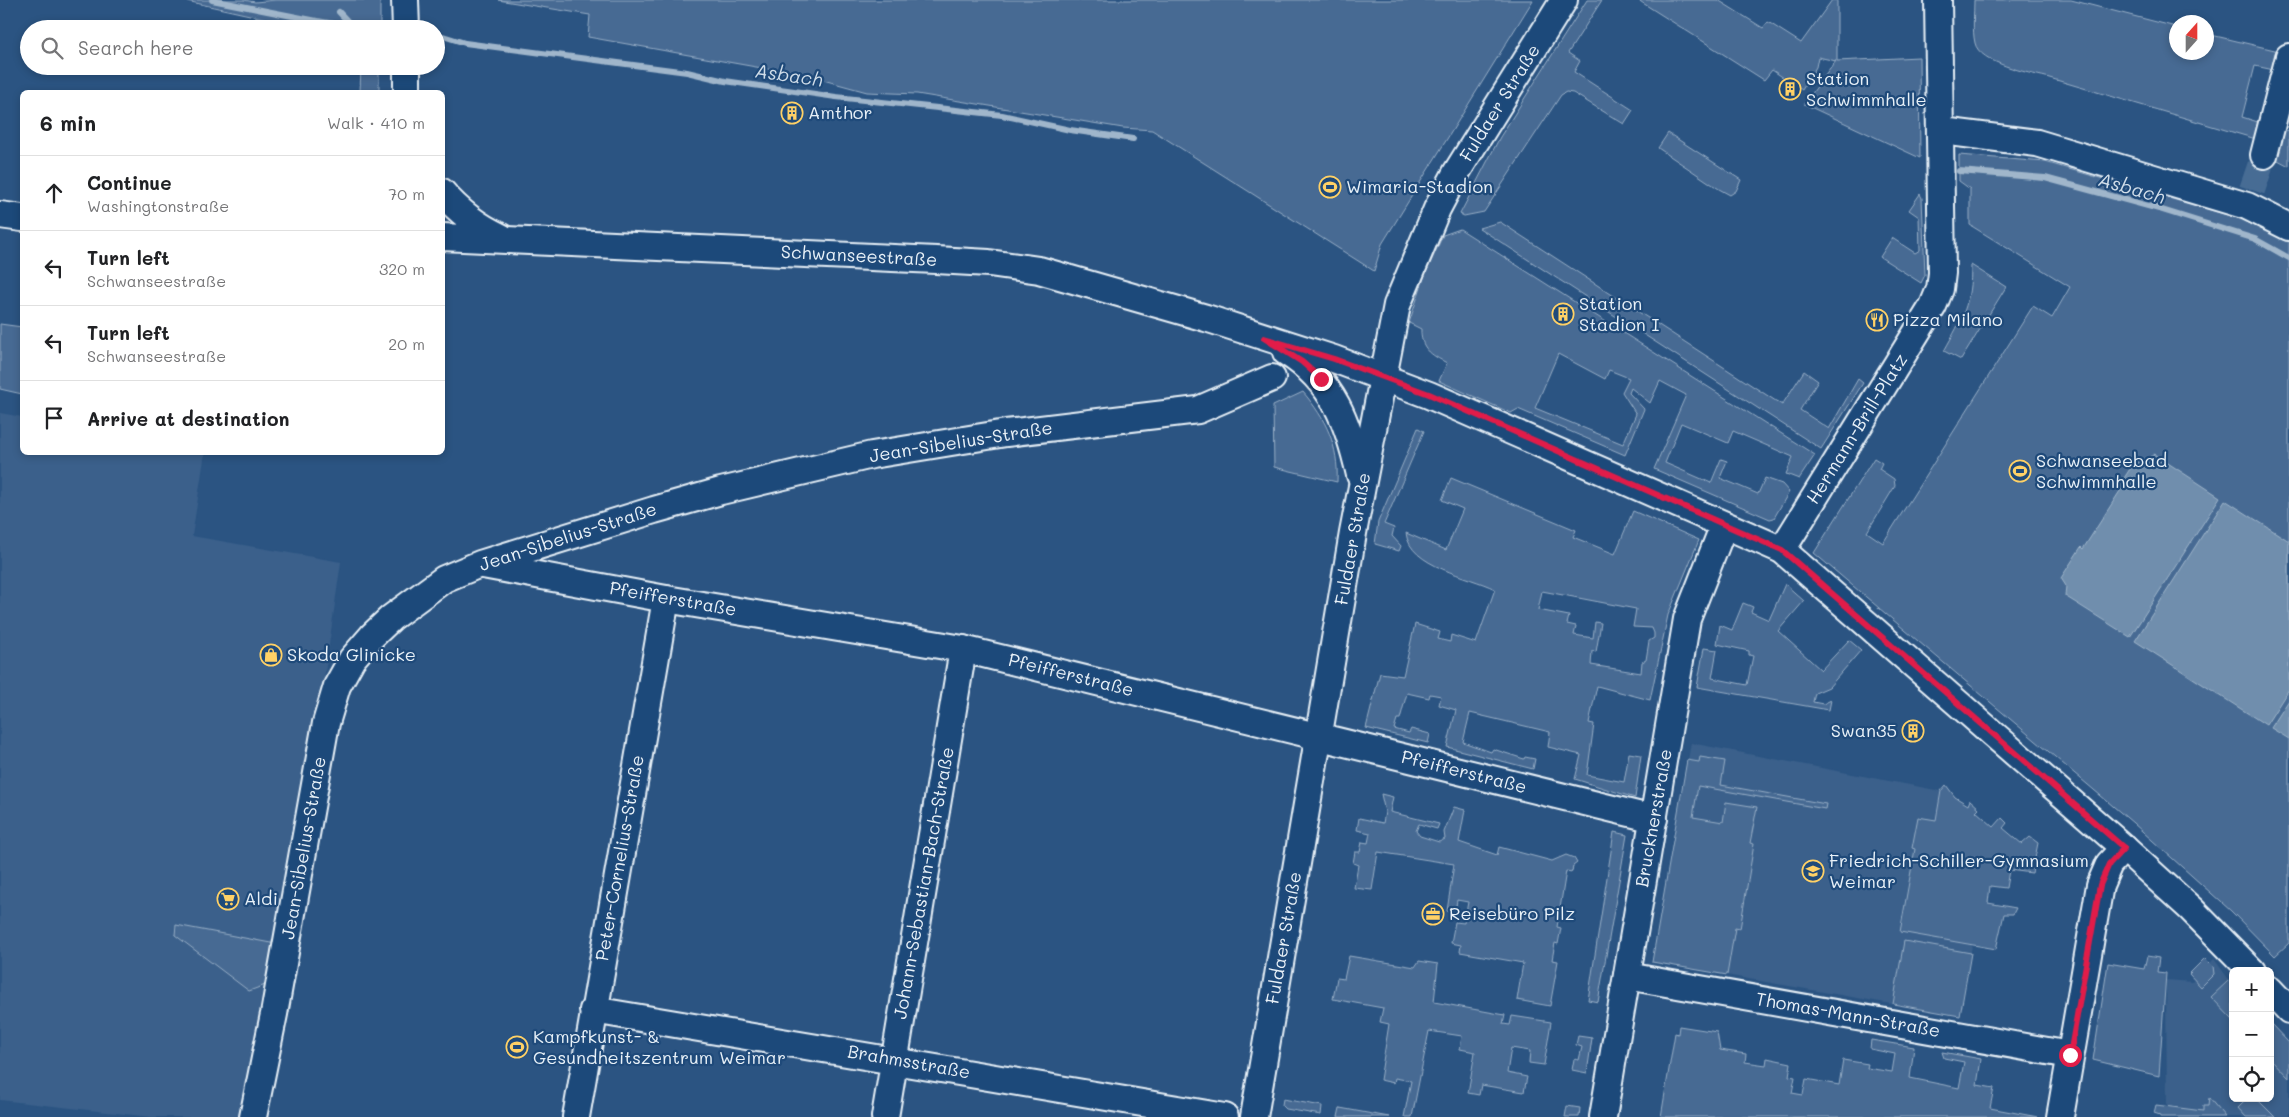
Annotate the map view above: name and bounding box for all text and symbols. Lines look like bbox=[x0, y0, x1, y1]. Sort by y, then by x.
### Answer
north arrow bbox=[2169, 15, 2214, 60]
search box bbox=[20, 20, 445, 75]
icon: search bbox=[38, 34, 66, 62]
text: Search here bbox=[78, 35, 194, 60]
street label: Fuldaer Straße bbox=[1454, 39, 1545, 166]
water label: Asbach bbox=[754, 57, 825, 92]
place label: Station Schwimmhalle bbox=[1806, 66, 1927, 111]
building icon: Station Schwimmhalle bbox=[1778, 77, 1802, 101]
place label: Amthor bbox=[808, 100, 873, 124]
building icon: Amthor bbox=[780, 101, 804, 125]
text: 6 min bbox=[40, 109, 96, 136]
text: Walk · 410 m bbox=[327, 112, 425, 133]
water label: Asbach bbox=[2096, 166, 2168, 209]
text: Continue bbox=[87, 170, 172, 195]
place label: Wimaria-Stadion bbox=[1346, 174, 1493, 198]
sports icon: Wimaria-Stadion bbox=[1318, 175, 1342, 199]
icon: ahead bbox=[40, 179, 68, 207]
text: 70 m bbox=[388, 183, 425, 204]
text: Washingtonstraße bbox=[87, 195, 229, 216]
street label: Schwanseestraße bbox=[780, 239, 938, 271]
text: Turn left bbox=[87, 245, 170, 270]
icon: left bbox=[40, 254, 68, 282]
text: 320 m bbox=[379, 258, 425, 279]
text: Schwanseestraße bbox=[87, 270, 226, 291]
place label: Station Stadion I bbox=[1579, 291, 1660, 336]
building icon: Station Stadion I bbox=[1551, 302, 1575, 326]
place label: Pizza Milano bbox=[1893, 307, 2003, 331]
restaurant icon: Pizza Milano bbox=[1865, 308, 1889, 332]
text: Turn left bbox=[87, 320, 170, 345]
icon: left bbox=[40, 329, 68, 357]
text: 20 m bbox=[388, 333, 425, 354]
text: Schwanseestraße bbox=[87, 345, 226, 366]
street label: Hermann-Brill-Platz bbox=[1800, 349, 1912, 508]
route end bbox=[1310, 368, 1333, 391]
icon: arrive bbox=[40, 404, 68, 432]
text: Arrive at destination bbox=[87, 406, 290, 431]
street label: Jean-Sibelius-Straße bbox=[868, 415, 1054, 467]
place label: Schwanseebad Schwimmhalle bbox=[2036, 448, 2167, 493]
sports icon: Schwanseebad Schwimmhalle bbox=[2008, 459, 2032, 483]
street label: Fuldaer Straße bbox=[1329, 471, 1375, 607]
street label: Jean-Sibelius-Straße bbox=[476, 496, 659, 576]
street label: Pfeifferstraße bbox=[608, 575, 738, 621]
place label: Skoda Glinicke bbox=[287, 642, 416, 666]
shop icon: Skoda Glinicke bbox=[259, 643, 283, 667]
street label: Pfeifferstraße bbox=[1006, 647, 1136, 701]
place label: Swan35 bbox=[1831, 718, 1897, 742]
building icon: Swan35 bbox=[1901, 719, 1925, 743]
street label: Pfeifferstraße bbox=[1399, 744, 1529, 798]
street label: Johann-Sebastian-Bach-Straße bbox=[887, 745, 959, 1021]
street label: Brucknerstraße bbox=[1629, 747, 1677, 889]
street label: Peter-Cornelius-Straße bbox=[589, 753, 649, 963]
street label: Jean-Sibelius-Straße bbox=[275, 755, 331, 941]
place label: Friedrich-Schiller-Gymnasium Weimar bbox=[1829, 848, 2089, 893]
school or university icon: Friedrich-Schiller-Gymnasium Weimar bbox=[1801, 859, 1825, 883]
street label: Fuldaer Straße bbox=[1260, 870, 1306, 1006]
place label: Aldi bbox=[244, 886, 278, 910]
supermarket icon: Aldi bbox=[216, 887, 240, 911]
place label: Reisebüro Pilz bbox=[1449, 901, 1575, 925]
office icon: Reisebüro Pilz bbox=[1421, 902, 1445, 926]
map controls bbox=[2229, 967, 2274, 1102]
button: + bbox=[2229, 967, 2274, 1012]
street label: Thomas-Mann-Straße bbox=[1754, 986, 1942, 1042]
button: − bbox=[2229, 1012, 2274, 1057]
place label: Kampfkunst- & Gesundheitszentrum Weimar bbox=[533, 1024, 786, 1069]
sports icon: Kampfkunst- & Gesundheitszentrum Weimar bbox=[505, 1035, 529, 1059]
street label: Brahmsstraße bbox=[846, 1038, 972, 1084]
route start bbox=[2059, 1044, 2082, 1067]
button: locate bbox=[2229, 1057, 2274, 1102]

